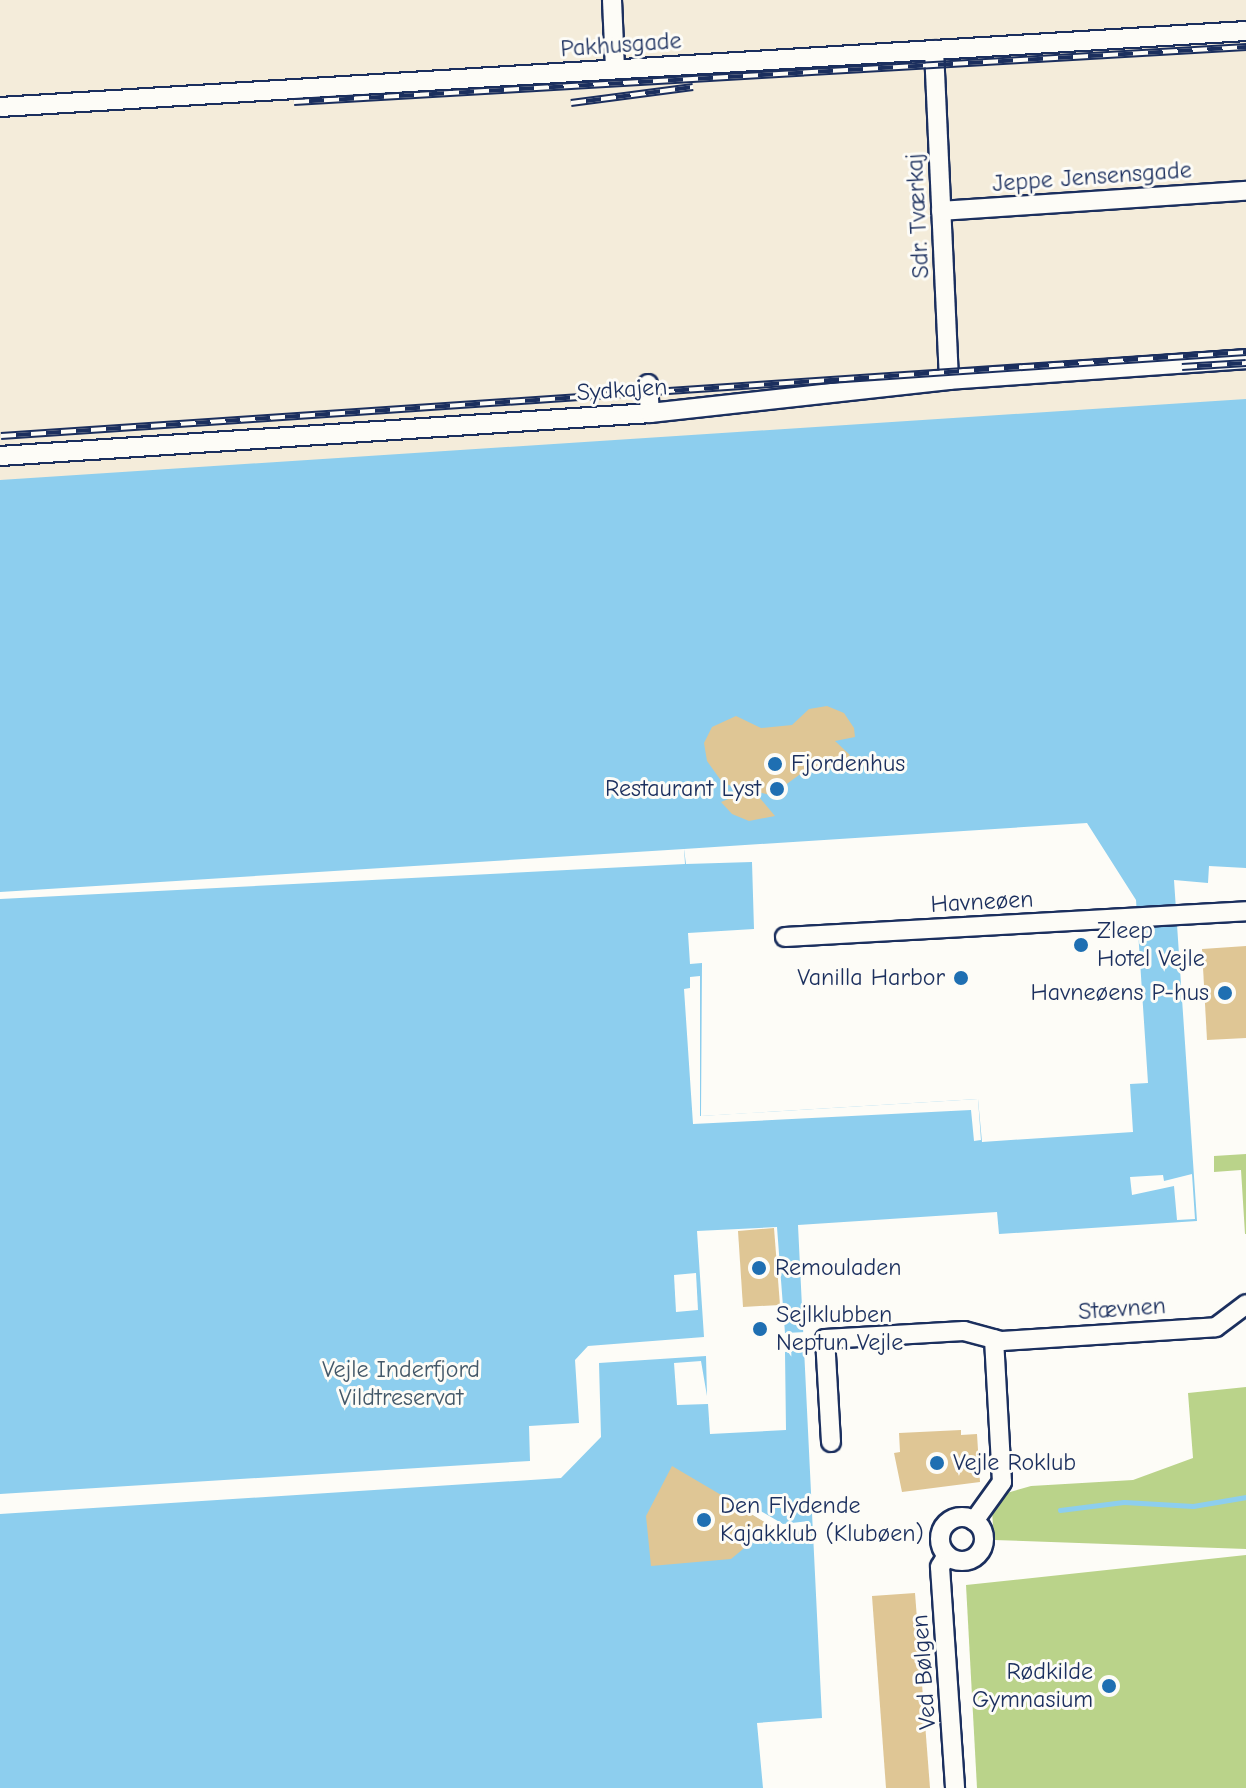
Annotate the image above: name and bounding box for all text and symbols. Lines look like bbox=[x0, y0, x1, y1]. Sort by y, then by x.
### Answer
street label: Pakhusgade bbox=[559, 26, 683, 64]
street label: Sdr. Tværkaj bbox=[900, 153, 936, 279]
street label: Jeppe Jensensgade bbox=[991, 156, 1193, 198]
street label: Sydkajen bbox=[576, 372, 668, 408]
place label: Fjordenhus bbox=[791, 750, 905, 778]
marker: Fjordenhus bbox=[766, 755, 784, 773]
place label: Restaurant Lyst bbox=[605, 775, 761, 803]
marker: Restaurant Lyst bbox=[768, 780, 786, 798]
street label: Havneøen bbox=[930, 885, 1034, 919]
place label: Zleep Hotel Vejle bbox=[1097, 917, 1205, 973]
marker: Zleep Hotel Vejle bbox=[1072, 936, 1090, 954]
place label: Vanilla Harbor bbox=[797, 964, 945, 992]
marker: Vanilla Harbor bbox=[952, 969, 970, 987]
place label: Havneøens P-hus bbox=[1030, 979, 1209, 1007]
marker: Havneøens P-hus bbox=[1216, 984, 1234, 1002]
place label: Remouladen bbox=[775, 1254, 902, 1282]
marker: Remouladen bbox=[750, 1259, 768, 1277]
street label: Stævnen bbox=[1077, 1292, 1167, 1326]
place label: Sejlklubben Neptun Vejle bbox=[776, 1301, 903, 1357]
marker: Sejlklubben Neptun Vejle bbox=[751, 1320, 769, 1338]
park label: Vejle Inderfjord Vildtreservat bbox=[322, 1356, 480, 1412]
place label: Vejle Roklub bbox=[953, 1449, 1076, 1477]
marker: Vejle Roklub bbox=[928, 1454, 946, 1472]
place label: Den Flydende Kajakklub (Klubøen) bbox=[720, 1492, 924, 1548]
marker: Den Flydende Kajakklub (Klubøen) bbox=[695, 1511, 713, 1529]
street label: Ved Bølgen bbox=[906, 1614, 942, 1730]
place label: Rødkilde Gymnasium bbox=[972, 1658, 1093, 1714]
marker: Rødkilde Gymnasium bbox=[1100, 1677, 1118, 1695]

